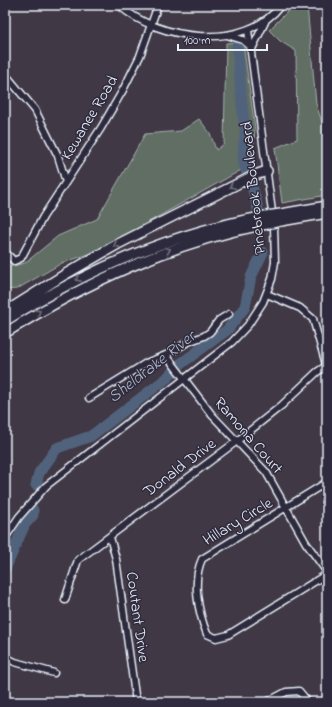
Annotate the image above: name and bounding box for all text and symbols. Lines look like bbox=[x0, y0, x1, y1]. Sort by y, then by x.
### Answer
scale bar bbox=[178, 26, 267, 52]
text: 100 m bbox=[184, 32, 211, 50]
street label: Kewanee Road bbox=[55, 71, 125, 165]
street label: Pinebrook Boulevard bbox=[235, 120, 273, 256]
one-way arrow bbox=[228, 181, 236, 189]
one-way arrow bbox=[113, 240, 120, 248]
one-way arrow bbox=[165, 247, 172, 255]
one-way arrow bbox=[75, 275, 82, 282]
one-way arrow bbox=[34, 310, 41, 317]
water label: Sheldrake River bbox=[103, 323, 203, 409]
street label: Ramona Court bbox=[208, 392, 289, 480]
street label: Donald Drive bbox=[138, 432, 222, 504]
street label: Hillary Circle bbox=[199, 491, 278, 552]
street label: Coutant Drive bbox=[119, 570, 155, 664]

